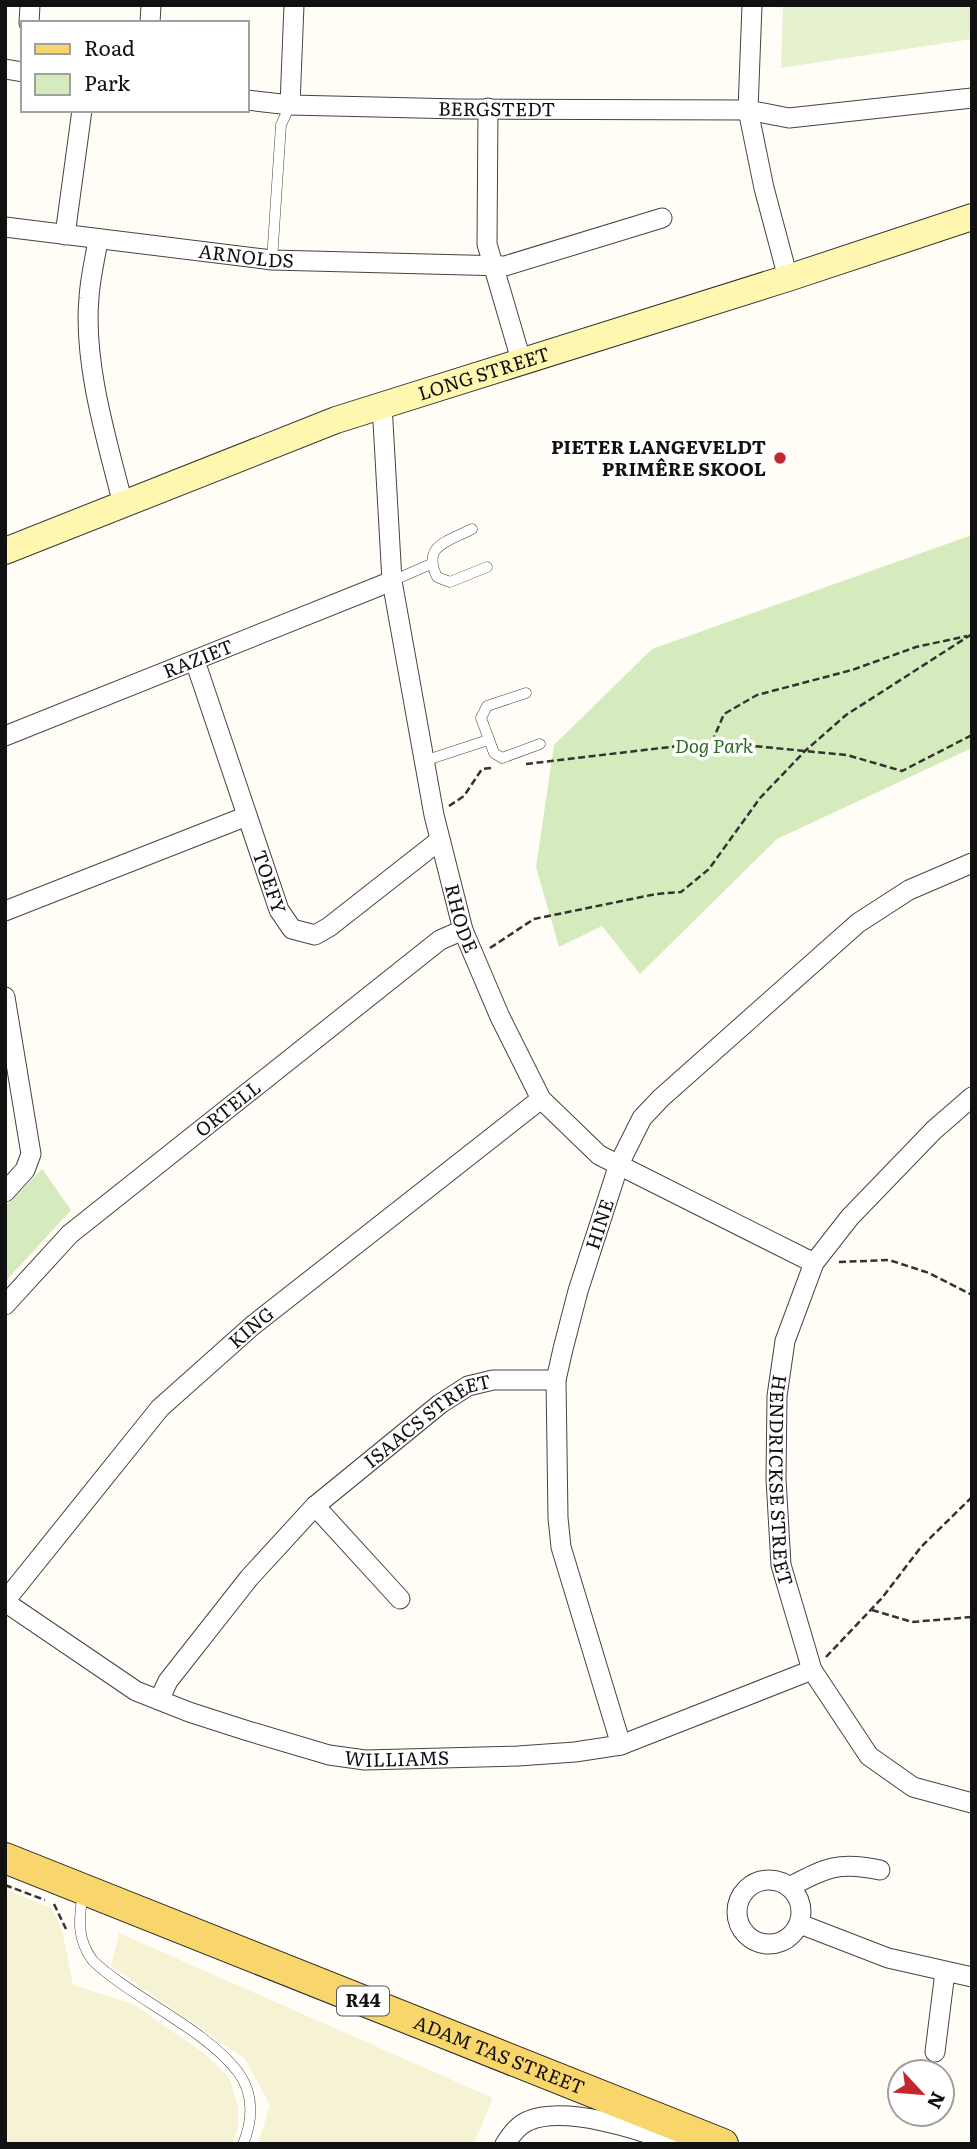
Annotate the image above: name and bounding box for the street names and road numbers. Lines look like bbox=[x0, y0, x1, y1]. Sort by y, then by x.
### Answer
street label: BERGSTEDT bbox=[438, 93, 555, 122]
street label: ARNOLDS bbox=[197, 236, 294, 274]
street label: LONG STREET bbox=[414, 339, 553, 406]
street label: RAZIET bbox=[158, 631, 237, 684]
street label: TOEFY bbox=[247, 846, 294, 917]
street label: RHODE bbox=[439, 881, 486, 957]
street label: ORTELL bbox=[188, 1073, 266, 1143]
street label: HINE bbox=[577, 1195, 620, 1253]
street label: KING bbox=[221, 1299, 279, 1354]
street label: ISAACS STREET bbox=[357, 1366, 494, 1474]
street label: HENDRICKSE STREET bbox=[763, 1373, 801, 1589]
street label: WILLIAMS bbox=[343, 1742, 450, 1773]
road number: R44 bbox=[337, 1986, 389, 2015]
street label: ADAM TAS STREET bbox=[410, 2007, 589, 2101]

